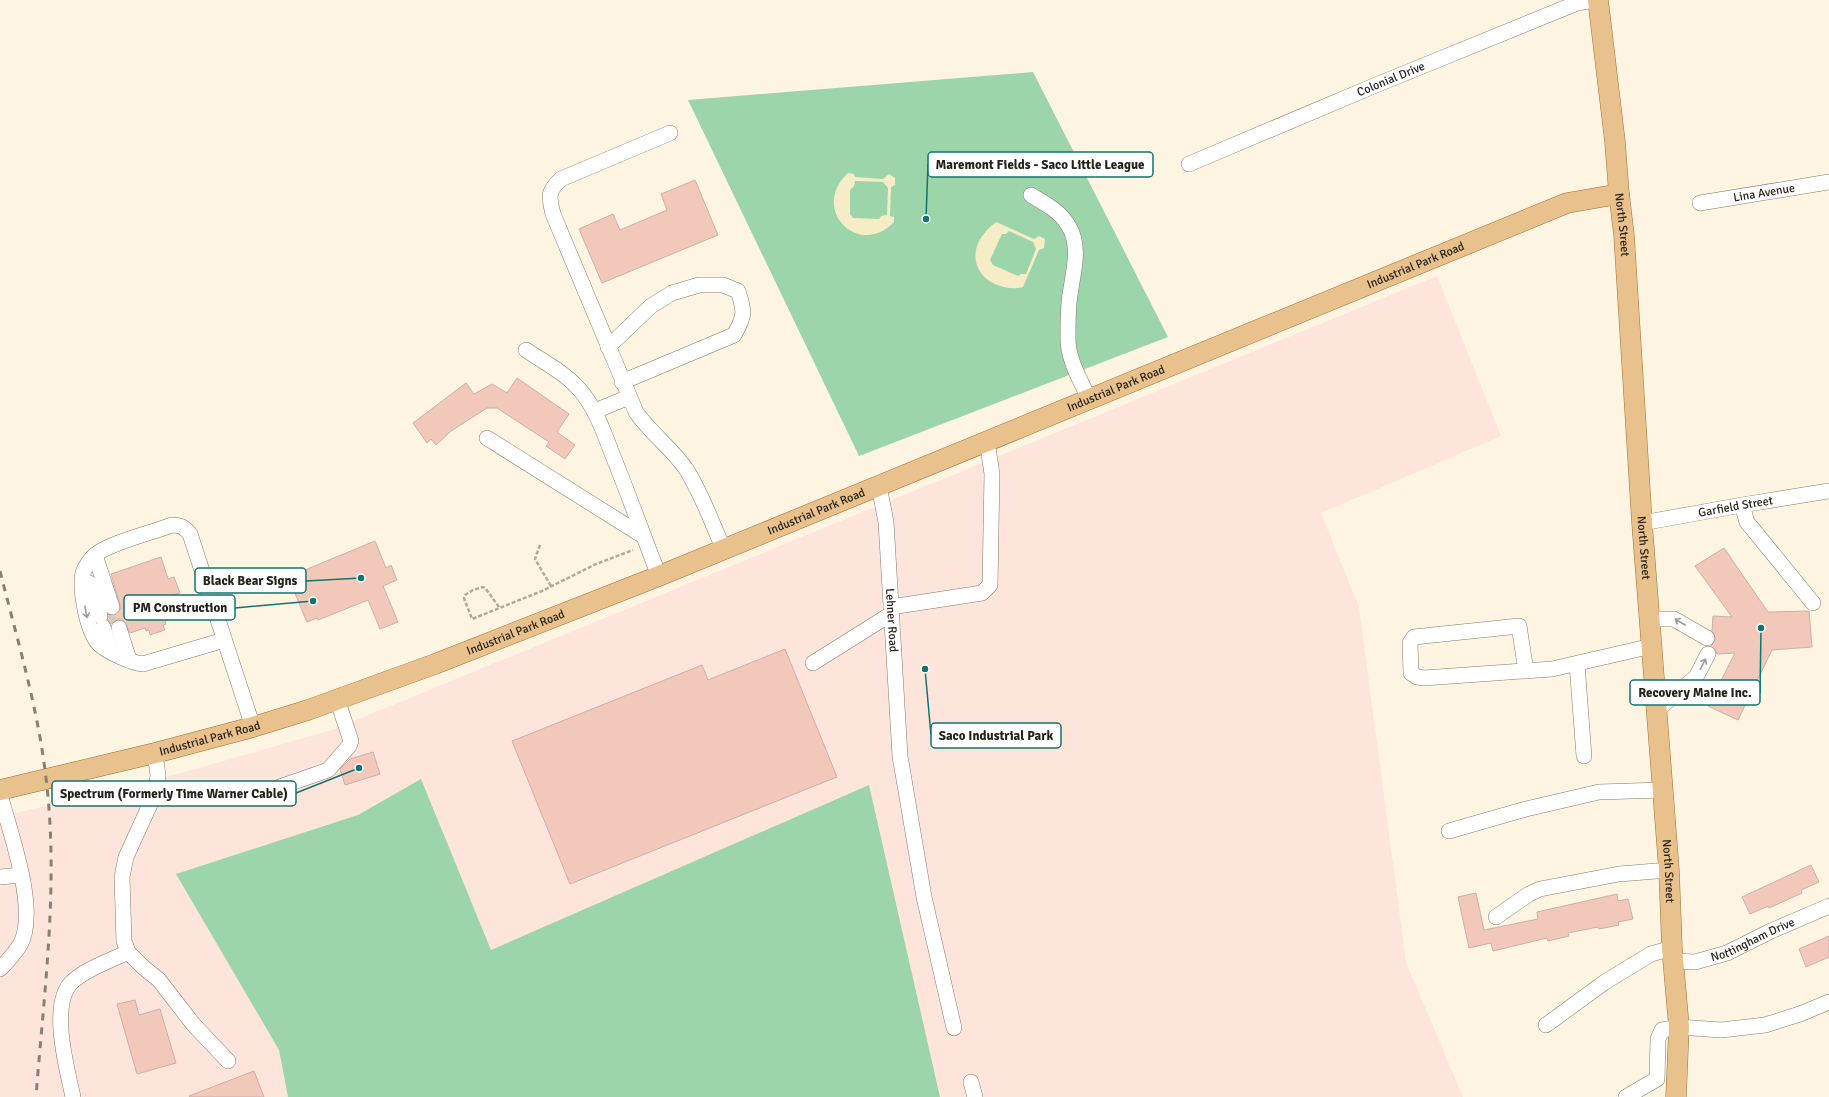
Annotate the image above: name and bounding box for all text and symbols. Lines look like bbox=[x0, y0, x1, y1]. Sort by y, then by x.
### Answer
street label: Colonial Drive bbox=[1355, 58, 1427, 100]
callout: Maremont Fields - Saco Little League bbox=[928, 152, 1153, 177]
text: Maremont Fields - Saco Little League bbox=[936, 157, 1145, 173]
street label: Lina Avenue bbox=[1732, 180, 1796, 205]
street label: North Street bbox=[1611, 192, 1633, 257]
street label: Industrial Park Road bbox=[1365, 238, 1467, 292]
street label: Industrial Park Road bbox=[1065, 362, 1167, 415]
street label: Industrial Park Road bbox=[765, 485, 867, 538]
street label: Garfield Street bbox=[1697, 493, 1774, 520]
street label: North Street bbox=[1634, 516, 1654, 580]
callout: Black Bear Signs bbox=[195, 568, 306, 593]
text: Black Bear Signs bbox=[203, 573, 298, 589]
street label: Lehner Road bbox=[882, 588, 901, 652]
callout: PM Construction bbox=[124, 595, 235, 620]
text: PM Construction bbox=[133, 600, 227, 616]
one-way arrow bbox=[82, 605, 90, 618]
street label: Industrial Park Road bbox=[464, 606, 567, 658]
one-way arrow bbox=[1674, 618, 1686, 626]
one-way arrow bbox=[1700, 658, 1707, 670]
callout: Recovery Maine Inc. bbox=[1630, 680, 1760, 705]
text: Recovery Maine Inc. bbox=[1638, 685, 1752, 701]
street label: Industrial Park Road bbox=[158, 718, 262, 759]
callout: Saco Industrial Park bbox=[931, 723, 1061, 748]
text: Saco Industrial Park bbox=[939, 728, 1053, 744]
callout: Spectrum (Formerly Time Warner Cable) bbox=[52, 781, 296, 806]
text: Spectrum (Formerly Time Warner Cable) bbox=[60, 786, 288, 802]
street label: North Street bbox=[1659, 839, 1678, 903]
street label: Nottingham Drive bbox=[1709, 914, 1797, 965]

